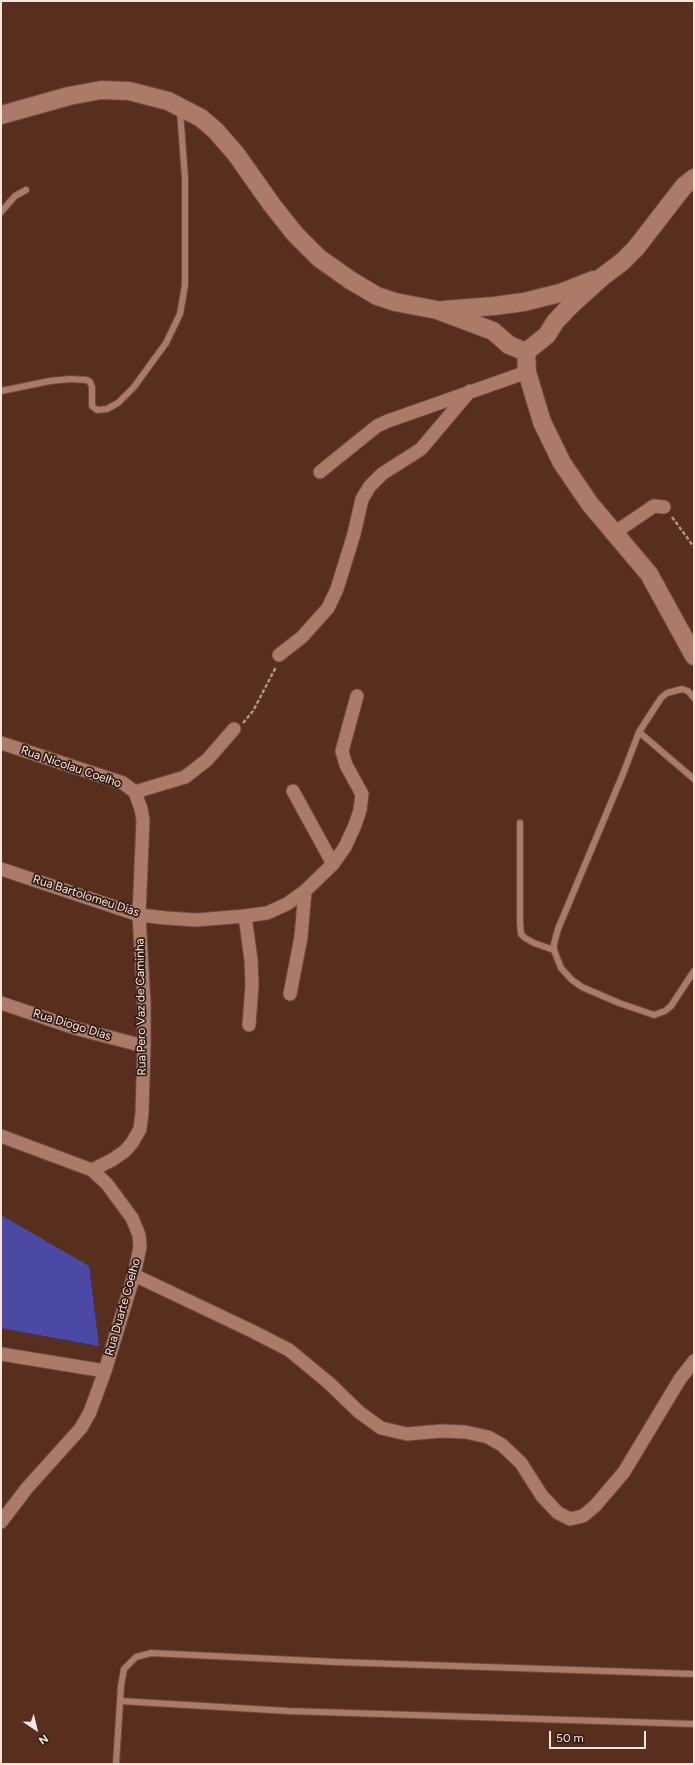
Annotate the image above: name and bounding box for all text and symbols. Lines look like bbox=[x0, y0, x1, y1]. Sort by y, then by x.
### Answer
street label: Rua Nicolau Coelho bbox=[19, 743, 123, 791]
street label: Rua Bartolomeu Dias bbox=[31, 872, 141, 920]
street label: Rua Pero Vaz de Caminha bbox=[133, 938, 149, 1076]
street label: Rua Diogo Dias bbox=[31, 1006, 113, 1044]
street label: Rua Duarte Coelho bbox=[102, 1257, 144, 1357]
north arrow bbox=[16, 1709, 56, 1749]
scale bar bbox=[551, 1723, 648, 1749]
text: N bbox=[36, 1731, 50, 1747]
text: 50 m bbox=[556, 1731, 584, 1745]

